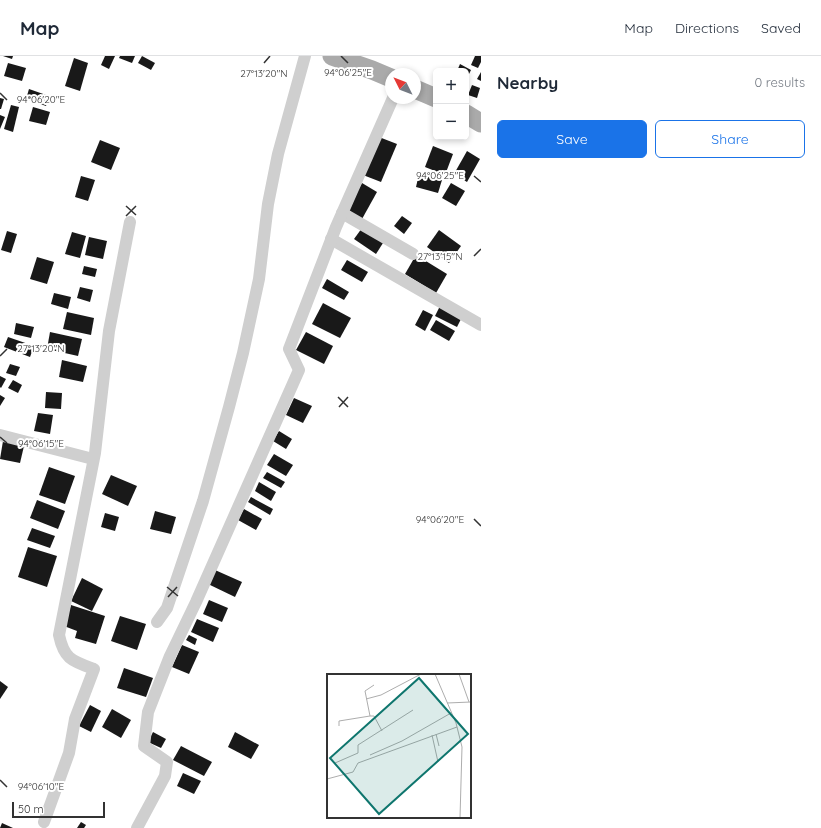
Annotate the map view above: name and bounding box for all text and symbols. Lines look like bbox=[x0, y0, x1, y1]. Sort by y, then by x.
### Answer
text: Map bbox=[20, 16, 59, 40]
text: Map bbox=[624, 19, 653, 37]
text: Directions bbox=[675, 19, 739, 37]
text: Saved bbox=[761, 19, 801, 37]
text: 94°06'25"E bbox=[324, 66, 372, 79]
text: 27°13'20"N bbox=[240, 67, 288, 80]
north arrow bbox=[385, 68, 421, 104]
map controls bbox=[433, 68, 469, 140]
button: + bbox=[433, 68, 469, 104]
text: Nearby bbox=[497, 72, 558, 93]
text: 0 results bbox=[754, 74, 805, 90]
text: 94°06'20"E bbox=[17, 93, 66, 106]
button: − bbox=[433, 104, 469, 140]
button: Save bbox=[497, 120, 647, 158]
button: Share bbox=[655, 120, 805, 158]
text: 94°06'25"E bbox=[416, 169, 464, 182]
text: 27°13'15"N bbox=[418, 250, 462, 263]
text: 27°13'20"N bbox=[17, 342, 65, 355]
text: 94°06'15"E bbox=[18, 437, 64, 450]
text: 94°06'20"E bbox=[416, 513, 465, 526]
inset map bbox=[327, 674, 471, 818]
text: 94°06'10"E bbox=[18, 780, 65, 793]
scale bar bbox=[12, 800, 105, 819]
text: 50 m bbox=[18, 802, 44, 816]

